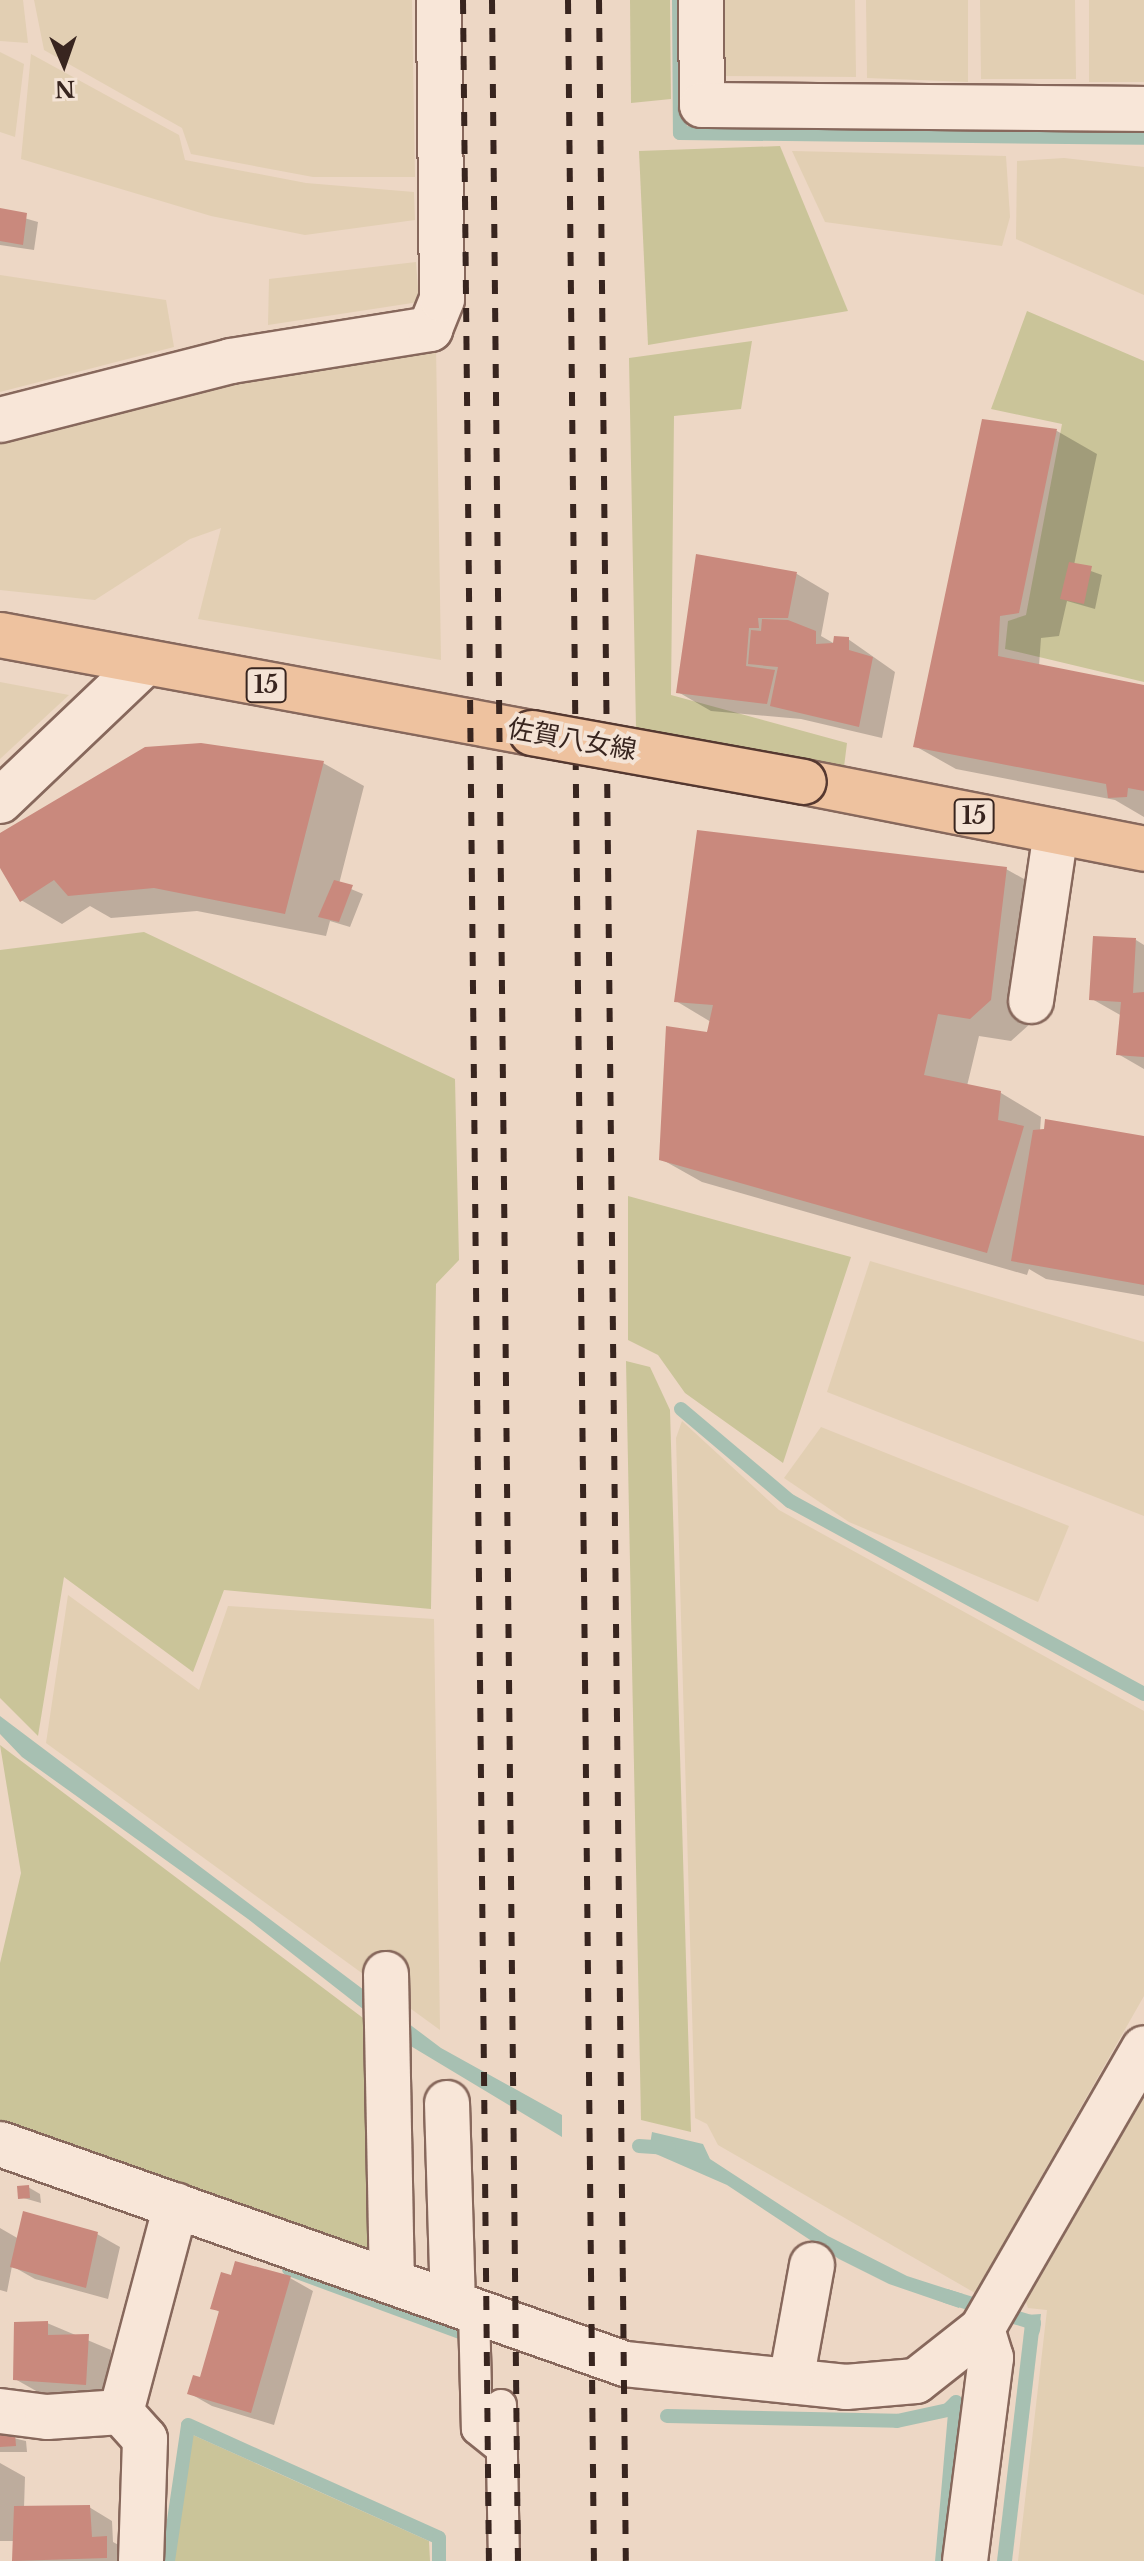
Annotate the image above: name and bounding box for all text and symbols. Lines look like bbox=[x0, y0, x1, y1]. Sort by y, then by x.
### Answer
north arrow bbox=[24, 24, 104, 104]
text: N bbox=[54, 75, 76, 102]
road number: 15 bbox=[244, 665, 288, 705]
street label: 佐賀八女線 bbox=[505, 713, 639, 767]
road number: 15 bbox=[952, 796, 996, 836]

